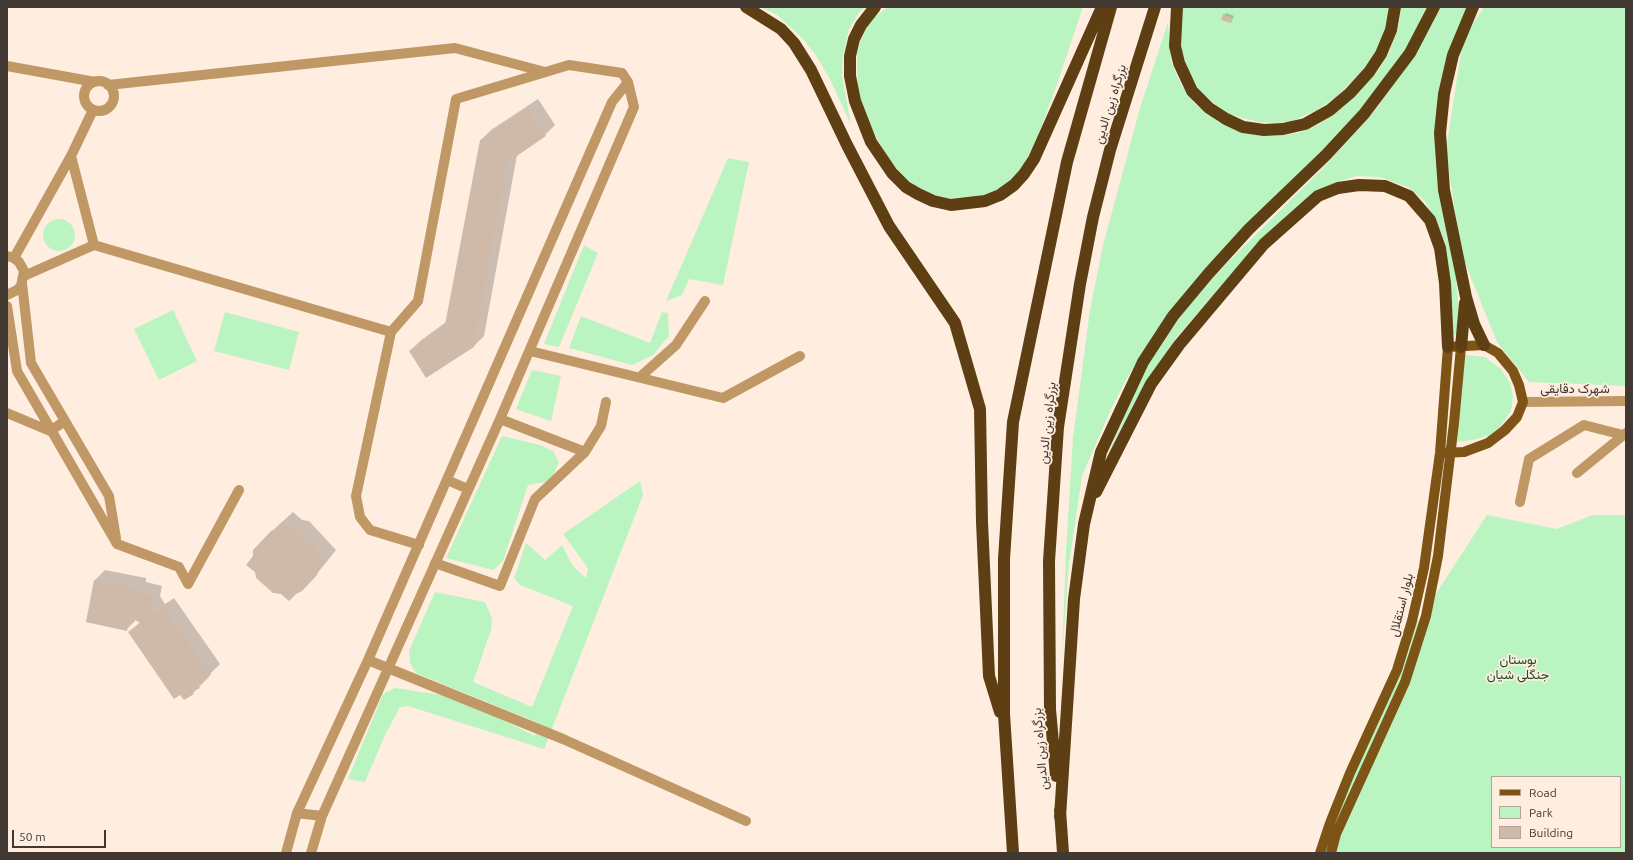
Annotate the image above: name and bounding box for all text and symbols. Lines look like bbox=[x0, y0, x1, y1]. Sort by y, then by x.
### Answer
street label: بزرگراه زین الدین bbox=[1090, 62, 1130, 146]
street label: بزرگراه زین الدین bbox=[1035, 381, 1059, 465]
street label: شهرک دقایقی bbox=[1540, 381, 1610, 397]
street label: بلوار استقلال bbox=[1386, 572, 1416, 638]
park label: بوستان جنگلی شیان bbox=[1487, 652, 1549, 683]
street label: بزرگراه زین الدین bbox=[1029, 707, 1051, 791]
legend bbox=[1491, 776, 1621, 848]
text: Road bbox=[1529, 786, 1557, 799]
text: Park bbox=[1529, 806, 1553, 819]
scale bar bbox=[14, 822, 108, 848]
text: Building bbox=[1529, 826, 1573, 839]
text: 50 m bbox=[19, 830, 46, 843]

